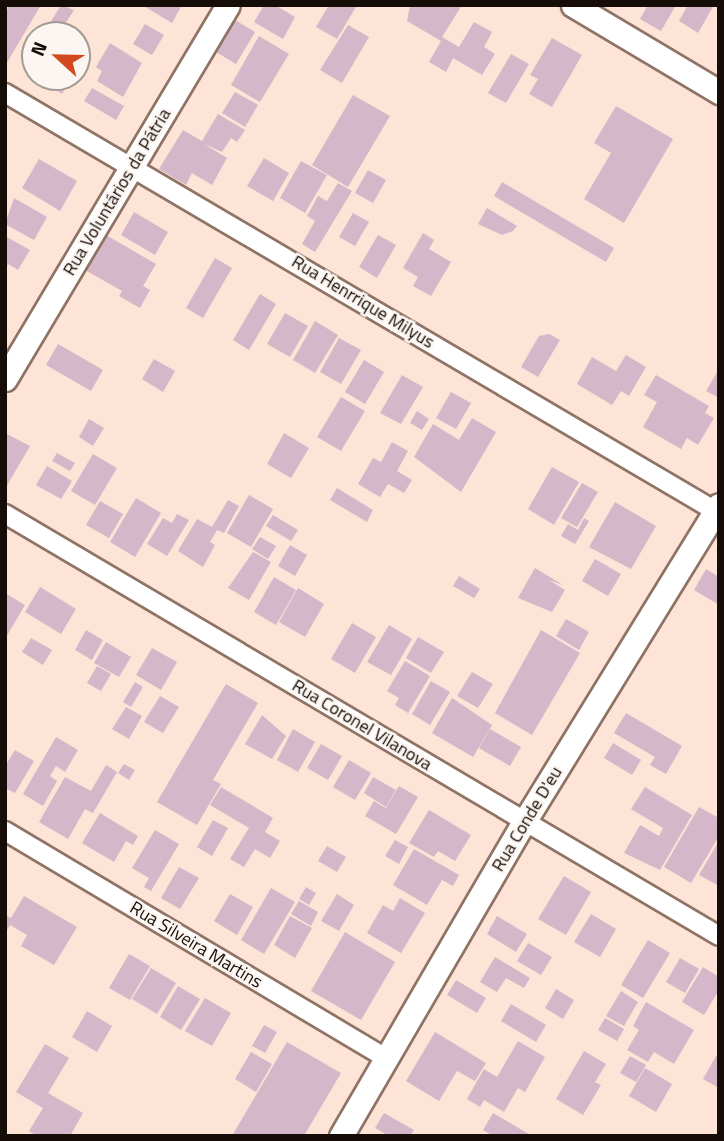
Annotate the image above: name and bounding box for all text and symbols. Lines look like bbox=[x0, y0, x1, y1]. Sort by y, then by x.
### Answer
north arrow bbox=[21, 21, 91, 91]
text: N bbox=[22, 37, 54, 60]
street label: Rua Voluntários da Pátria bbox=[58, 104, 176, 280]
street label: Rua Henrrique Milyus bbox=[288, 251, 438, 353]
street label: Rua Coronel Vilanova bbox=[288, 675, 436, 775]
street label: Rua Conde D'eu bbox=[487, 763, 567, 875]
street label: Rua Silveira Martins bbox=[126, 897, 266, 993]

